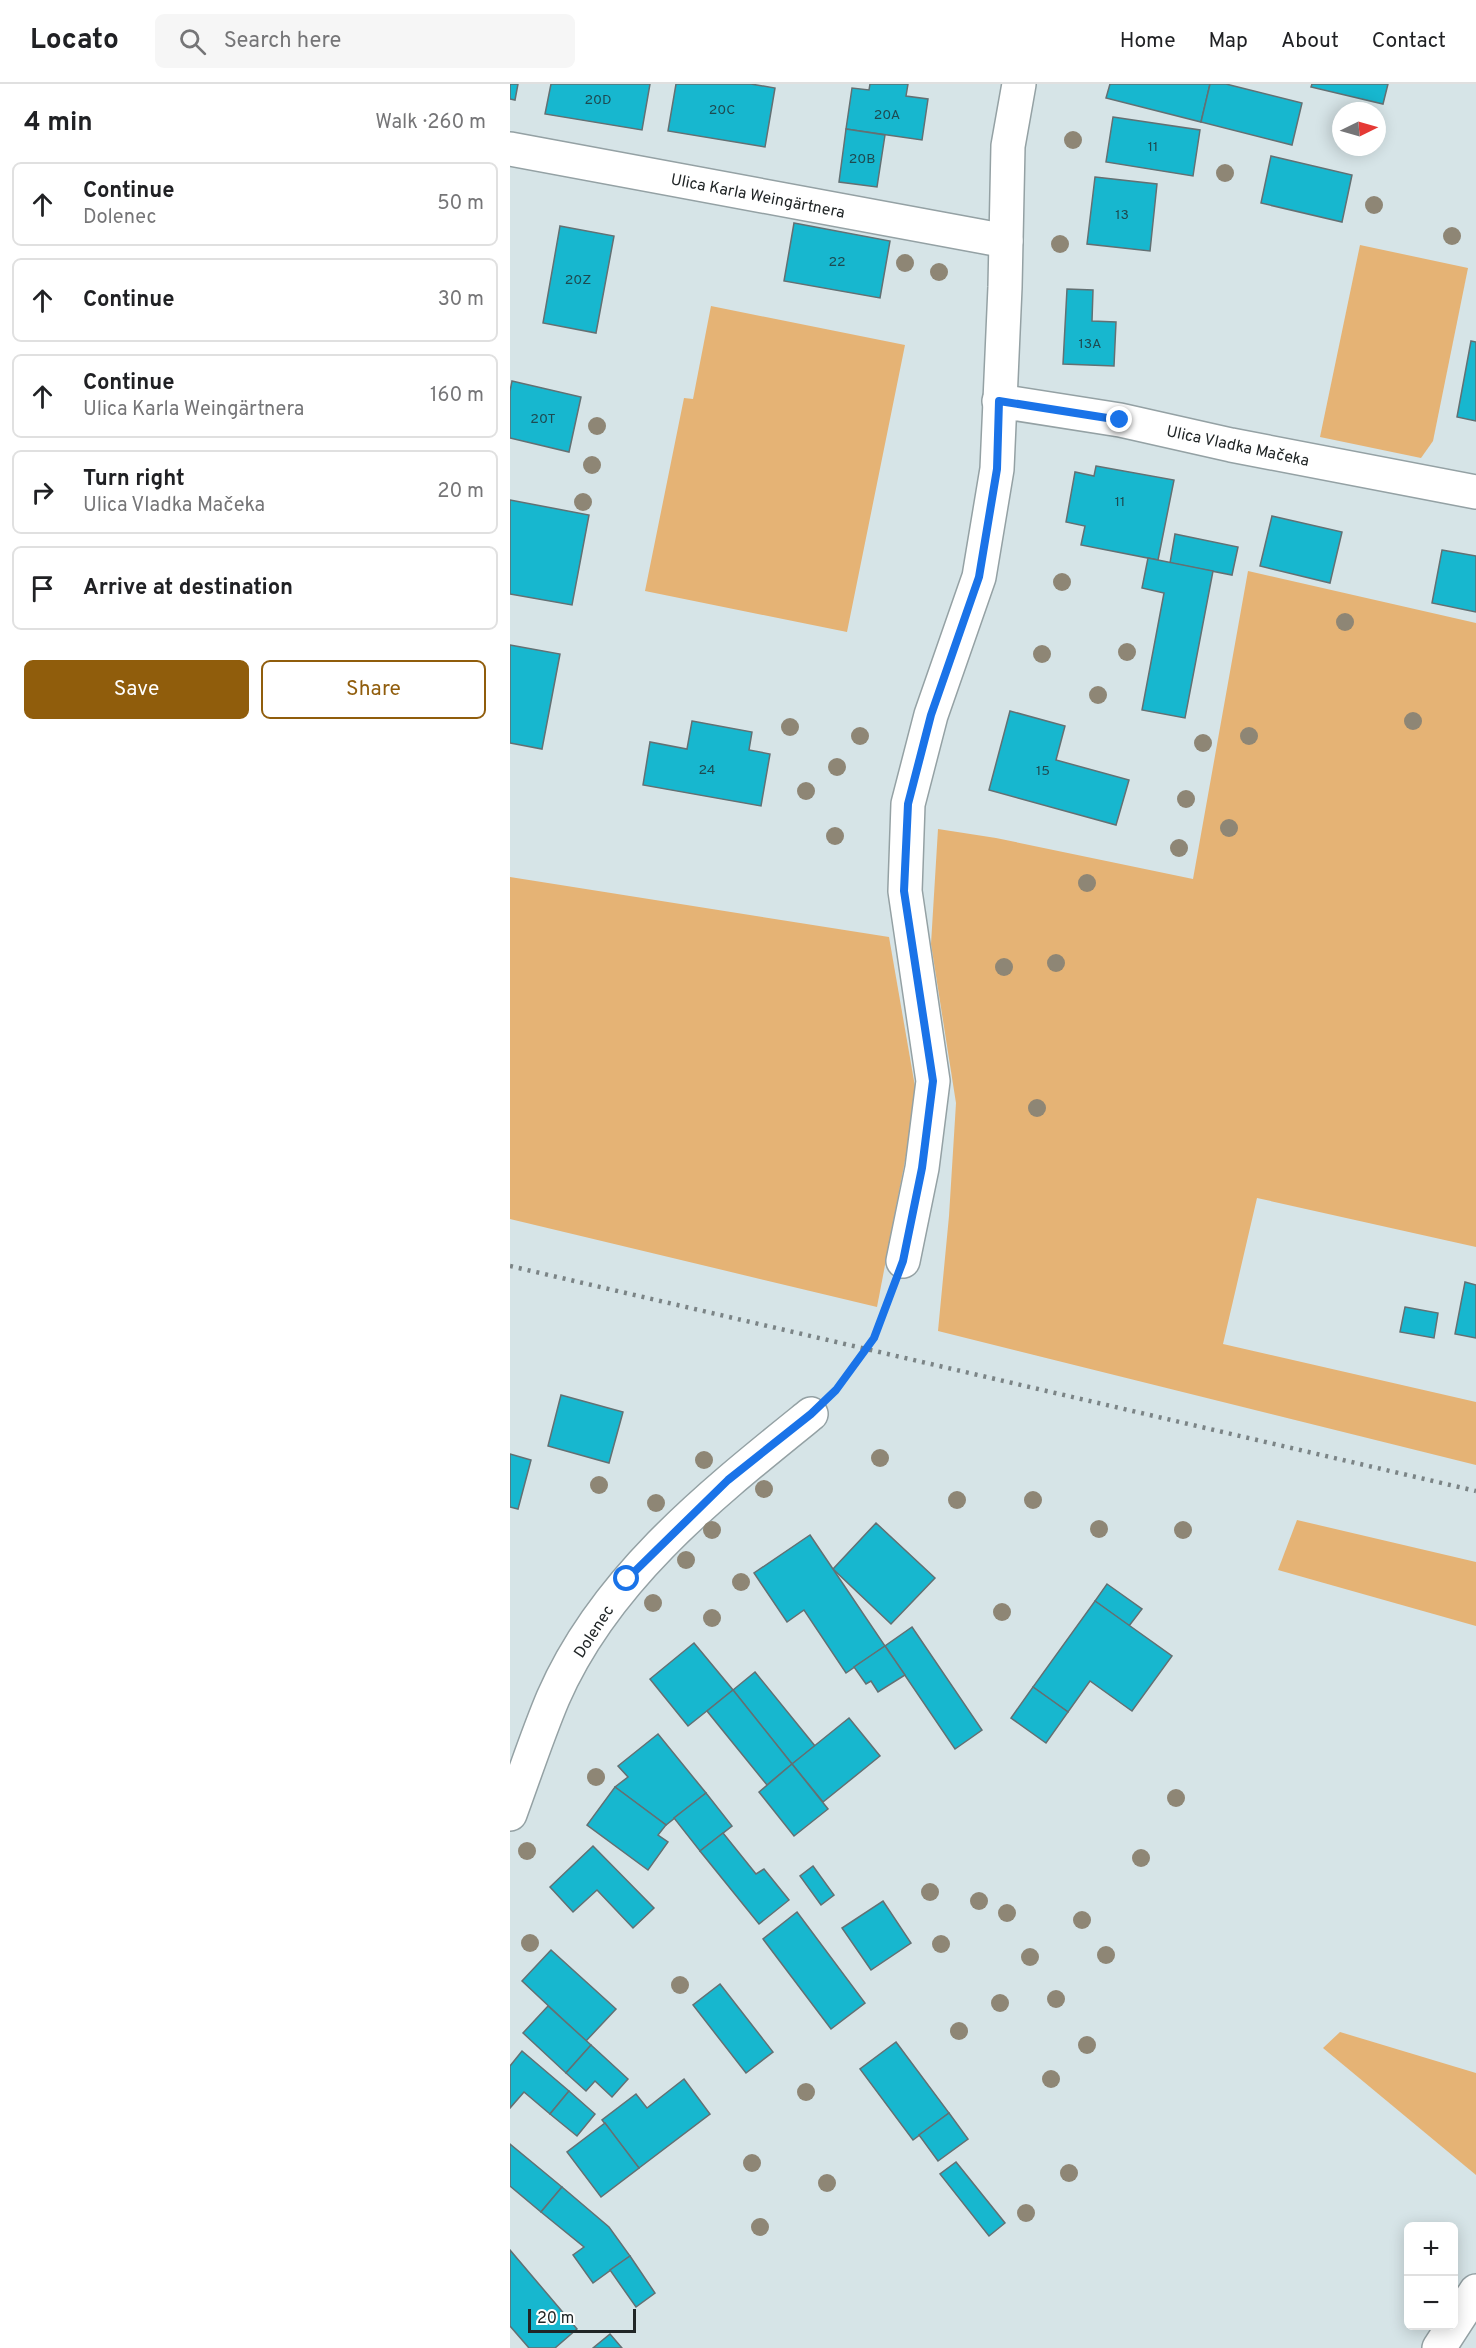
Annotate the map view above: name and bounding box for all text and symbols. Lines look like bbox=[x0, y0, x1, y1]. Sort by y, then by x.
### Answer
search box bbox=[155, 14, 575, 68]
text: Locato bbox=[30, 23, 119, 59]
icon: search bbox=[176, 25, 209, 58]
text: Search here bbox=[224, 28, 341, 55]
text: Home bbox=[1120, 28, 1176, 55]
text: Map bbox=[1209, 28, 1248, 55]
text: About bbox=[1281, 28, 1339, 55]
text: Contact bbox=[1372, 28, 1446, 55]
house number: 20D bbox=[584, 92, 612, 109]
house number: 20C bbox=[709, 102, 735, 119]
north arrow bbox=[1332, 102, 1386, 156]
text: 4 min bbox=[24, 107, 93, 140]
house number: 20A bbox=[874, 107, 900, 124]
text: Walk · 260 m bbox=[375, 110, 486, 136]
house number: 11 bbox=[1148, 139, 1158, 156]
house number: 20B bbox=[849, 151, 875, 168]
street label: Ulica Karla Weingärtnera bbox=[669, 170, 846, 224]
text: Continue bbox=[83, 178, 174, 205]
icon: ahead bbox=[26, 188, 59, 221]
text: 50 m bbox=[437, 191, 484, 217]
text: Dolenec bbox=[83, 205, 156, 231]
house number: 13 bbox=[1115, 207, 1129, 224]
house number: 22 bbox=[828, 254, 846, 271]
house number: 20Z bbox=[565, 272, 591, 289]
icon: ahead bbox=[26, 284, 59, 317]
text: Continue bbox=[83, 287, 174, 314]
text: 30 m bbox=[438, 287, 484, 313]
house number: 13A bbox=[1078, 336, 1102, 353]
text: Continue bbox=[83, 370, 174, 397]
icon: ahead bbox=[26, 380, 59, 413]
text: 160 m bbox=[430, 383, 484, 409]
text: Ulica Karla Weingärtnera bbox=[83, 397, 304, 423]
route end bbox=[1106, 406, 1132, 432]
house number: 20T bbox=[530, 411, 556, 428]
street label: Ulica Vladka Mačeka bbox=[1164, 422, 1311, 472]
text: Turn right bbox=[83, 466, 185, 493]
icon: right bbox=[26, 476, 59, 509]
text: 20 m bbox=[437, 479, 484, 505]
text: Ulica Vladka Mačeka bbox=[83, 493, 265, 519]
house number: 11 bbox=[1115, 494, 1125, 511]
icon: arrive bbox=[26, 572, 59, 605]
text: Arrive at destination bbox=[83, 575, 293, 602]
button: Save bbox=[24, 660, 249, 719]
button: Share bbox=[261, 660, 486, 719]
house number: 24 bbox=[698, 762, 716, 779]
house number: 15 bbox=[1036, 763, 1050, 780]
route start bbox=[613, 1565, 639, 1591]
street label: Dolenec bbox=[570, 1602, 619, 1662]
map controls bbox=[1404, 2222, 1458, 2330]
button: + bbox=[1404, 2222, 1458, 2276]
button: − bbox=[1404, 2276, 1458, 2330]
scale bar bbox=[528, 2306, 636, 2334]
text: 20 m bbox=[537, 2309, 574, 2329]

